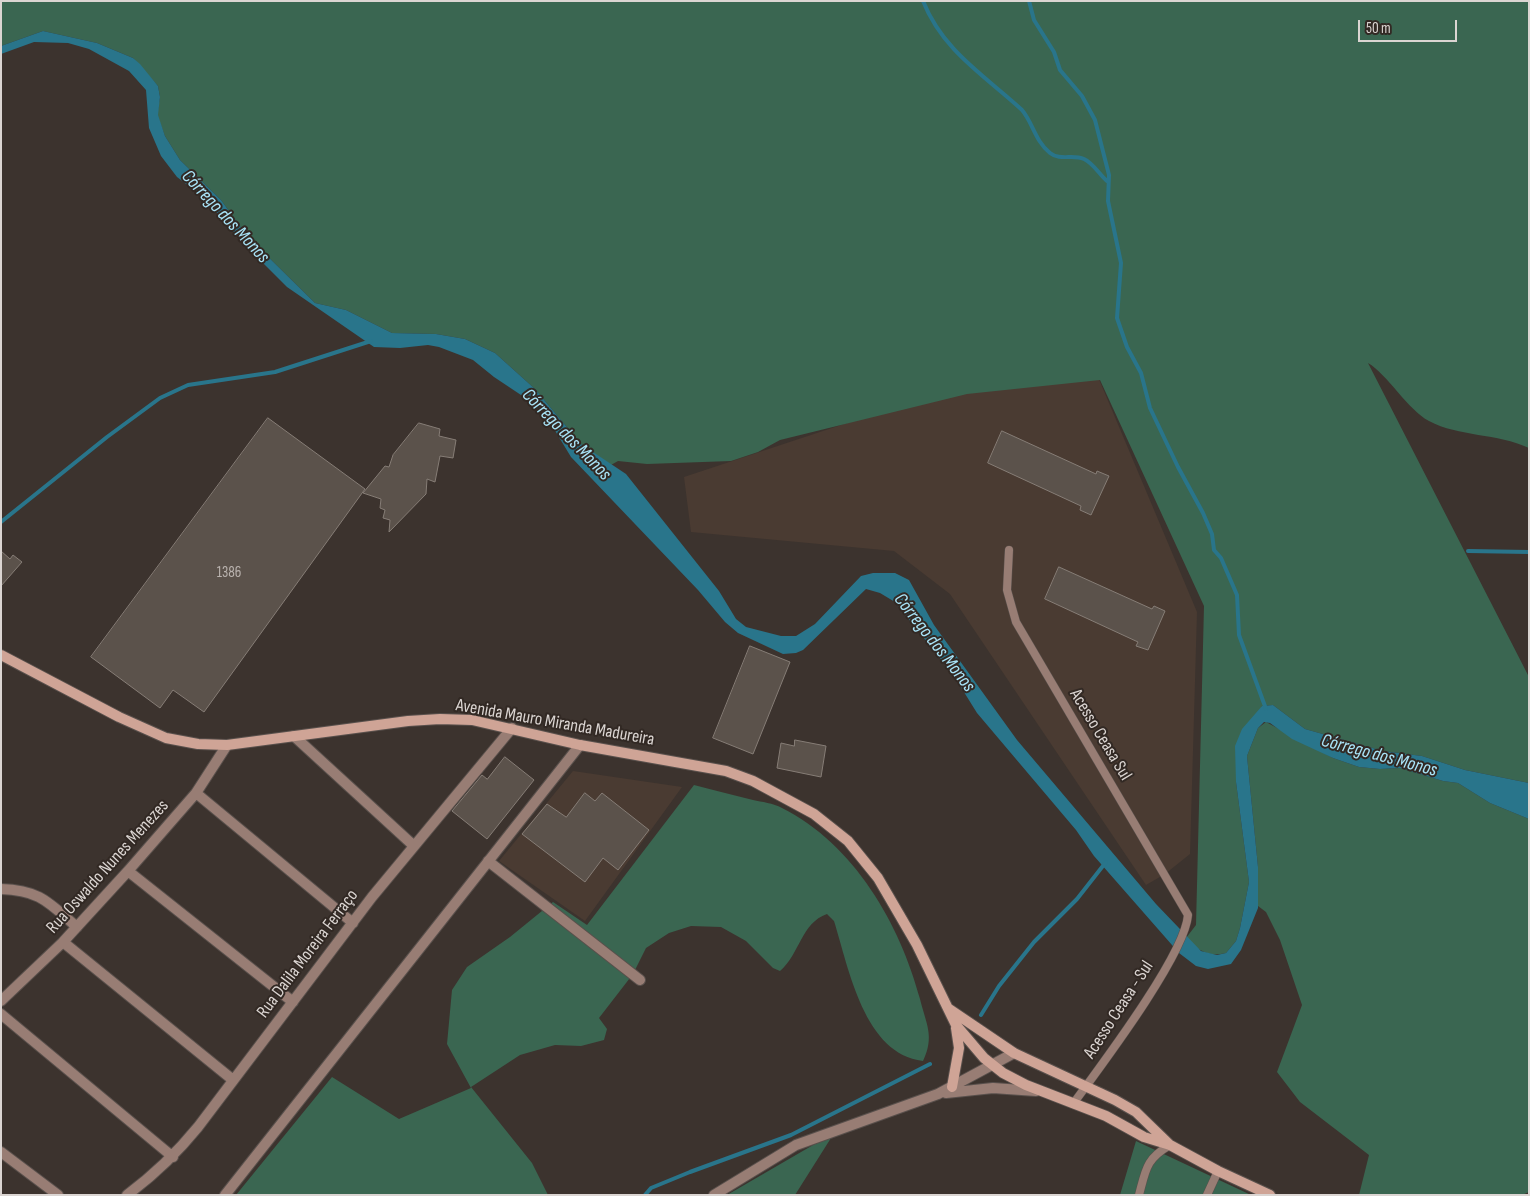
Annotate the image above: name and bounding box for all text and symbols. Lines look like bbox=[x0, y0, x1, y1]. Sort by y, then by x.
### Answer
scale bar bbox=[1360, 10, 1459, 42]
text: 50 m bbox=[1366, 19, 1391, 38]
water label: Córrego dos Monos bbox=[176, 166, 274, 268]
water label: Córrego dos Monos bbox=[516, 384, 616, 486]
house number: 1386 bbox=[217, 564, 241, 582]
water label: Córrego dos Monos bbox=[888, 589, 980, 697]
street label: Acesso Ceasa Sul bbox=[1064, 685, 1136, 785]
street label: Avenida Mauro Miranda Madureira bbox=[454, 695, 656, 751]
water label: Córrego dos Monos bbox=[1319, 730, 1439, 782]
street label: Rua Oswaldo Nunes Menezes bbox=[42, 796, 174, 938]
street label: Rua Dalila Moreira Ferraço bbox=[253, 886, 363, 1022]
street label: Acesso Ceasa - Sul bbox=[1079, 957, 1159, 1063]

